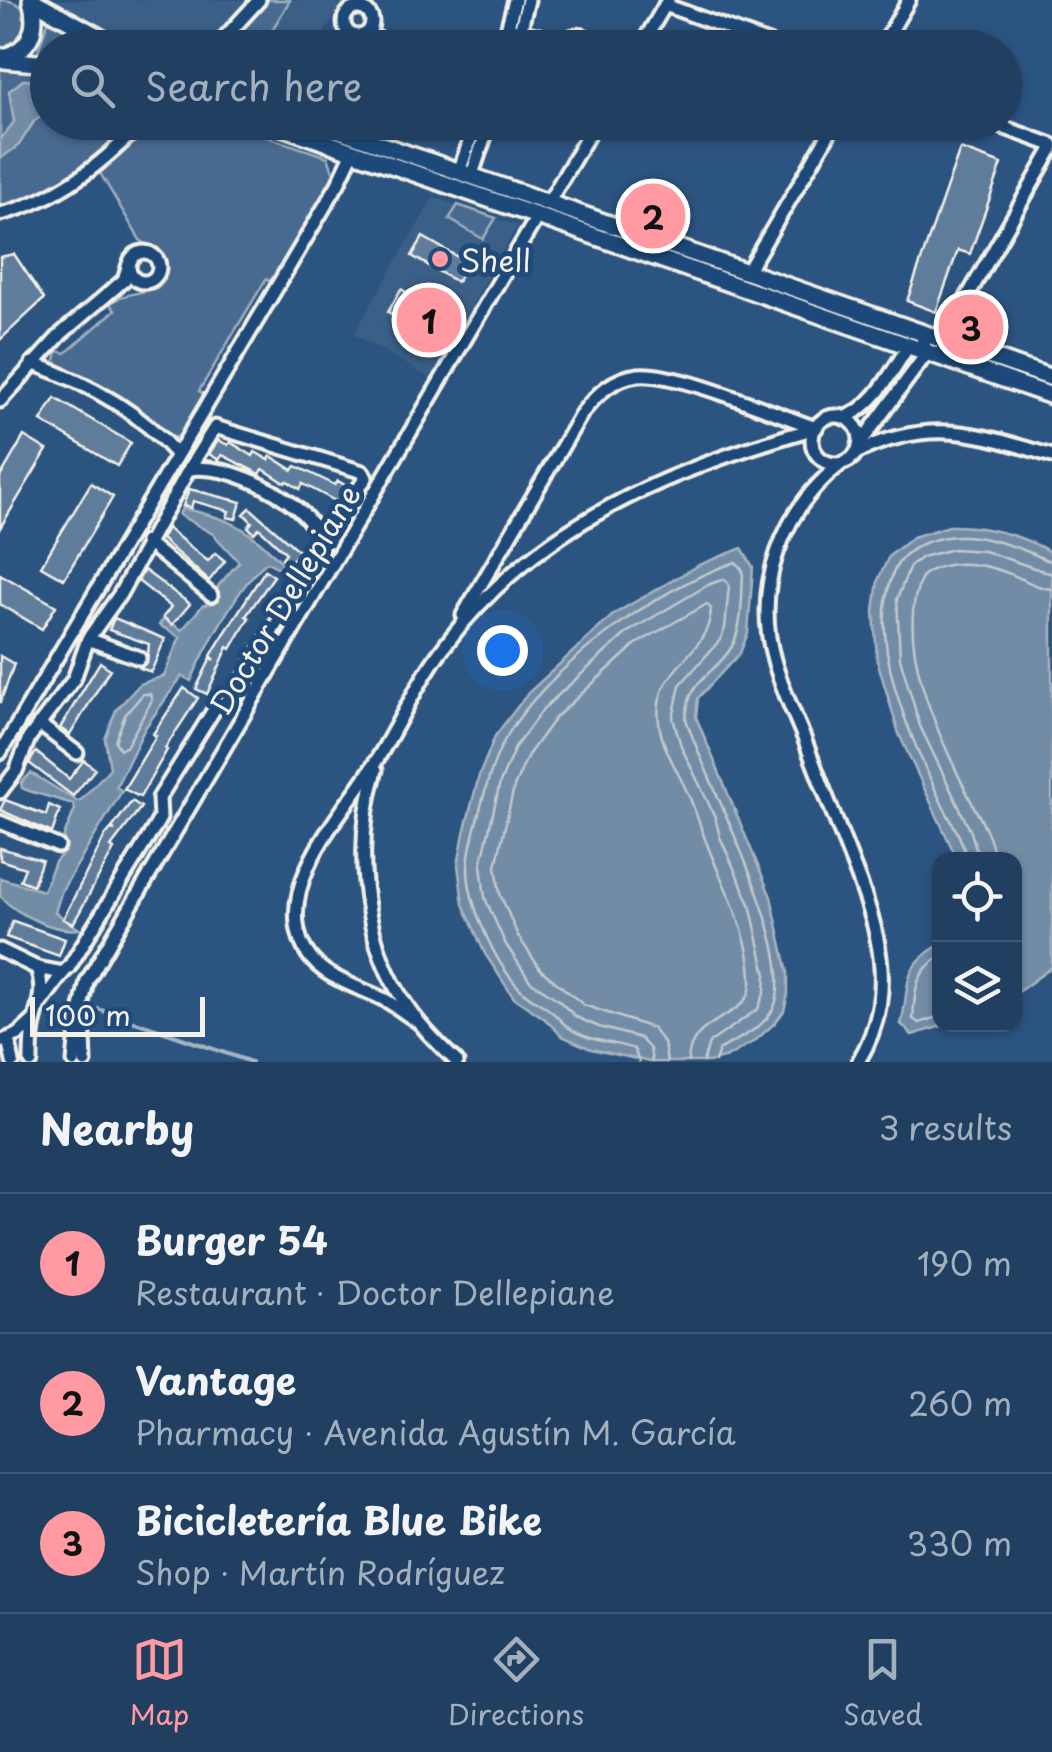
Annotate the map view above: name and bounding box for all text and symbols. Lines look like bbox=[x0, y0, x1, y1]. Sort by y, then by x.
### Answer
search box bbox=[30, 30, 1022, 140]
text: Search here bbox=[145, 57, 362, 114]
icon: search bbox=[65, 58, 120, 113]
pin: 2 bbox=[620, 178, 686, 254]
place label: Shell bbox=[460, 237, 531, 282]
marker: Shell bbox=[429, 248, 451, 270]
pin: 1 bbox=[396, 282, 462, 358]
pin: 3 bbox=[938, 290, 1004, 364]
street label: Doctor Dellepiane bbox=[197, 475, 371, 723]
your location bbox=[477, 625, 528, 676]
map controls bbox=[932, 852, 1022, 1032]
button: locate bbox=[932, 852, 1022, 942]
button: layers bbox=[932, 942, 1022, 1032]
scale bar bbox=[30, 992, 205, 1036]
text: 100 m bbox=[45, 993, 131, 1036]
text: Nearby bbox=[40, 1096, 194, 1159]
text: 3 results bbox=[878, 1103, 1012, 1151]
text: Burger 54 bbox=[135, 1211, 328, 1268]
text: 1 bbox=[65, 1239, 80, 1287]
text: 190 m bbox=[917, 1239, 1012, 1287]
text: Restaurant · Doctor Dellepiane bbox=[135, 1268, 615, 1316]
text: Vantage bbox=[135, 1351, 296, 1408]
text: 2 bbox=[61, 1379, 84, 1427]
text: 260 m bbox=[908, 1379, 1012, 1427]
text: Pharmacy · Avenida Agustín M. García bbox=[135, 1408, 736, 1456]
text: Bicicletería Blue Bike bbox=[135, 1491, 542, 1548]
text: 3 bbox=[62, 1519, 83, 1567]
text: 330 m bbox=[907, 1519, 1012, 1567]
text: Shop · Martín Rodríguez bbox=[135, 1548, 505, 1596]
tab: Map bbox=[129, 1632, 189, 1735]
tab: Directions bbox=[448, 1632, 584, 1735]
tab: Saved bbox=[843, 1632, 923, 1735]

